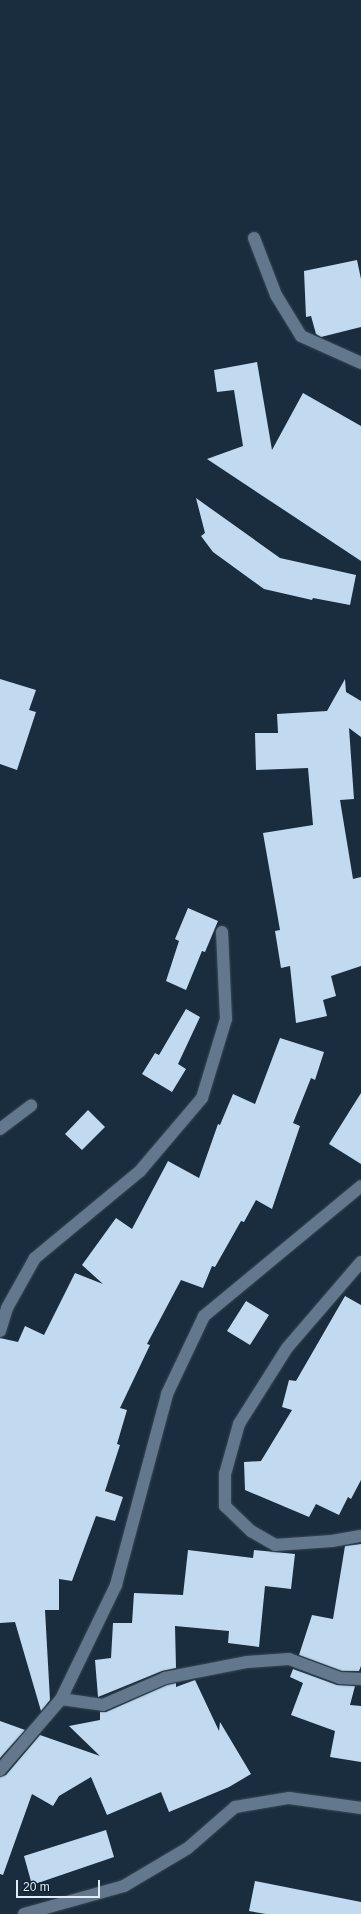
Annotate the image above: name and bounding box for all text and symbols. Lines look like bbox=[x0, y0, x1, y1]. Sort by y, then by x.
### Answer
scale bar bbox=[18, 1872, 102, 1898]
text: 20 m bbox=[23, 1880, 50, 1894]

